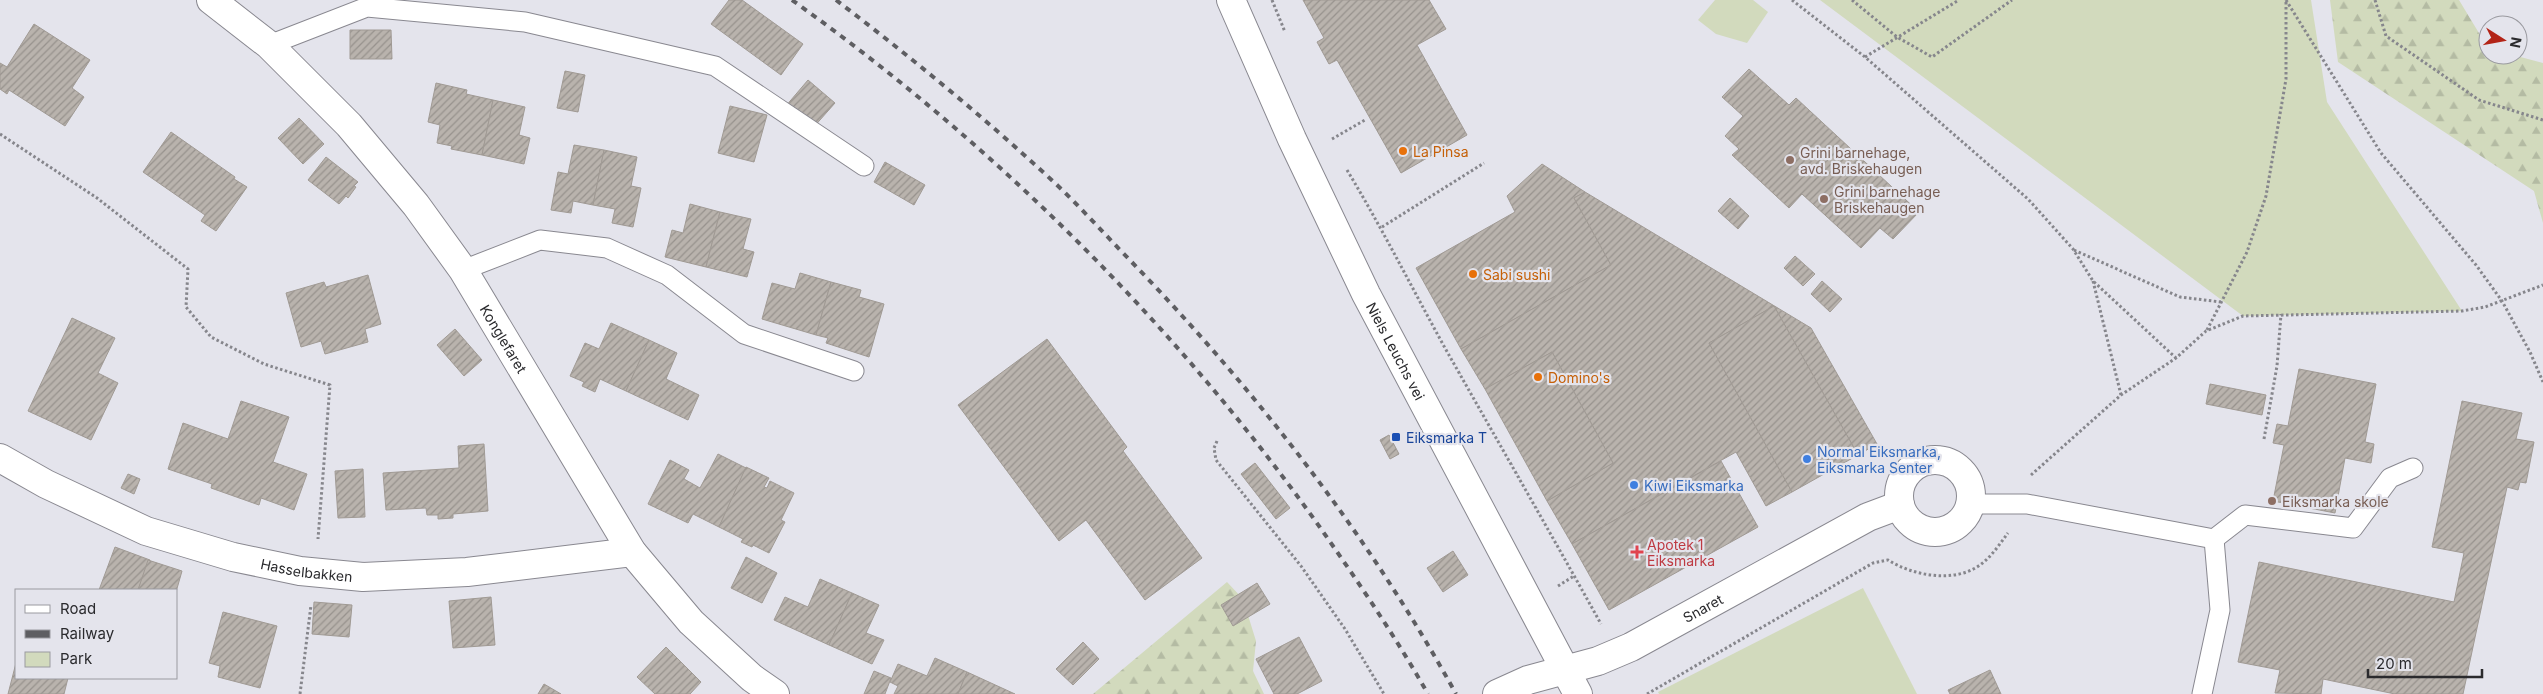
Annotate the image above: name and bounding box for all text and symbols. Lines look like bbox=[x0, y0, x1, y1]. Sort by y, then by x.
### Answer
north arrow bbox=[2478, 15, 2528, 65]
text: N bbox=[2507, 36, 2526, 49]
place label: La Pinsa bbox=[1413, 143, 1469, 160]
place label: Grini barnehage, avd. Briskehaugen bbox=[1800, 144, 1922, 177]
marker: La Pinsa bbox=[1397, 145, 1409, 157]
marker: Grini barnehage, avd. Briskehaugen bbox=[1784, 154, 1796, 166]
place label: Grini barnehage Briskehaugen bbox=[1834, 183, 1940, 216]
marker: Grini barnehage Briskehaugen bbox=[1818, 193, 1830, 205]
place label: Sabi sushi bbox=[1483, 266, 1550, 283]
marker: Sabi sushi bbox=[1467, 268, 1479, 280]
street label: Niels Leuchs vei bbox=[1363, 299, 1429, 403]
street label: Konglefaret bbox=[477, 301, 531, 376]
place label: Domino's bbox=[1548, 369, 1610, 386]
marker: Domino's bbox=[1532, 371, 1544, 383]
place label: Eiksmarka T bbox=[1406, 429, 1487, 446]
marker: Eiksmarka T bbox=[1390, 431, 1402, 443]
place label: Normal Eiksmarka, Eiksmarka Senter bbox=[1817, 443, 1941, 476]
marker: Normal Eiksmarka, Eiksmarka Senter bbox=[1801, 453, 1813, 465]
place label: Kiwi Eiksmarka bbox=[1644, 477, 1744, 494]
marker: Kiwi Eiksmarka bbox=[1628, 479, 1640, 491]
place label: Eiksmarka skole bbox=[2282, 493, 2389, 510]
marker: Eiksmarka skole bbox=[2266, 495, 2278, 507]
place label: Apotek 1 Eiksmarka bbox=[1647, 536, 1715, 569]
marker: Apotek 1 Eiksmarka bbox=[1631, 546, 1643, 558]
street label: Hasselbakken bbox=[259, 555, 353, 584]
legend bbox=[15, 589, 178, 679]
street label: Snaret bbox=[1680, 590, 1726, 626]
text: Road bbox=[60, 599, 96, 618]
text: Railway bbox=[60, 624, 115, 643]
scale bar bbox=[2368, 646, 2482, 678]
text: Park bbox=[60, 649, 93, 668]
text: 20 m bbox=[2376, 654, 2412, 673]

